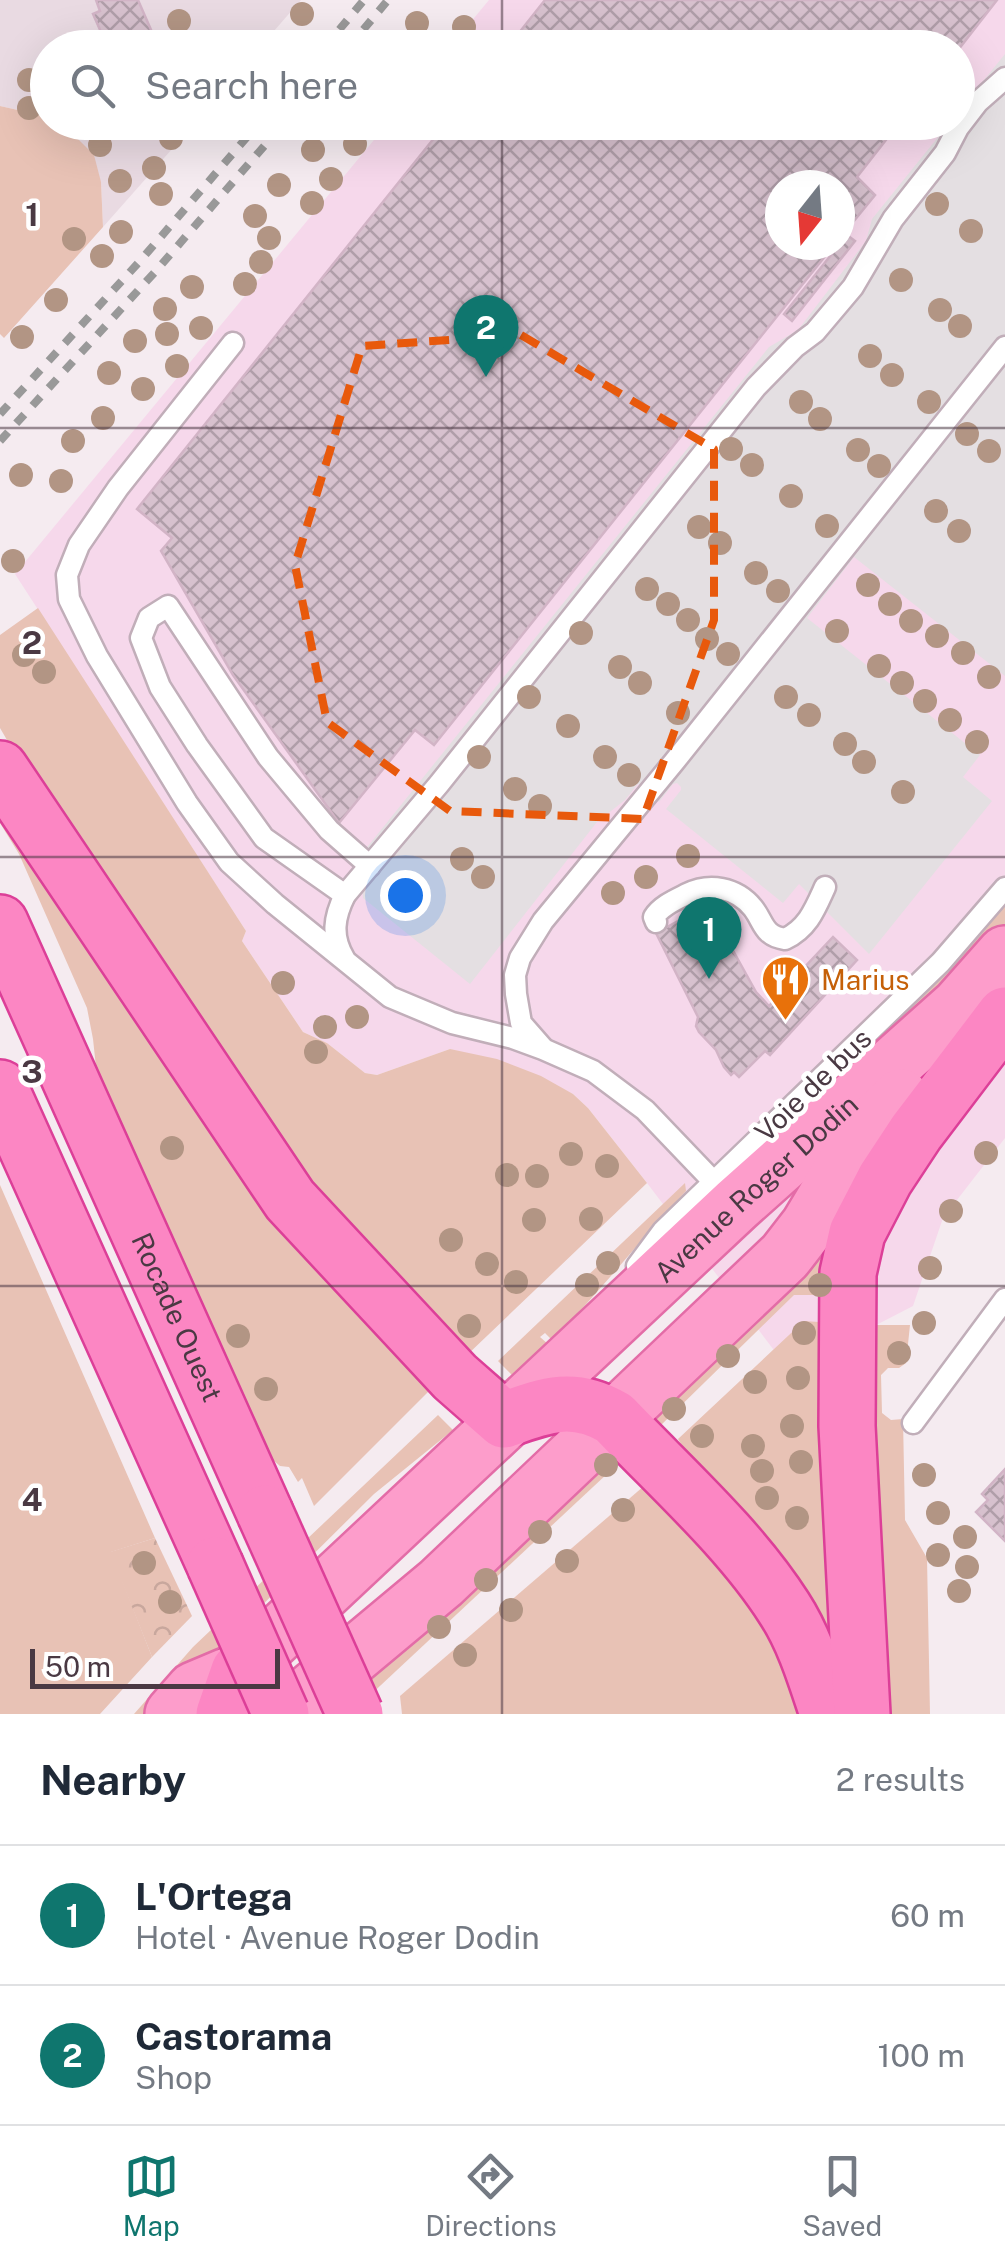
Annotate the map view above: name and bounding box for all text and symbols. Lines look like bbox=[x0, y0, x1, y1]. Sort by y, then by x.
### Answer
search box bbox=[30, 30, 975, 140]
icon: search bbox=[65, 58, 120, 113]
text: Search here bbox=[145, 63, 358, 108]
north arrow bbox=[765, 170, 855, 260]
text: 1 bbox=[25, 196, 39, 233]
pin: 2 bbox=[454, 294, 518, 377]
text: 2 bbox=[22, 624, 42, 661]
your location bbox=[380, 870, 431, 921]
pin: 1 bbox=[676, 896, 742, 979]
restaurant icon: Marius bbox=[760, 954, 812, 1022]
place label: Marius bbox=[821, 963, 910, 996]
street label: Voie de bus bbox=[748, 1021, 878, 1148]
text: 3 bbox=[21, 1053, 43, 1090]
street label: Avenue Roger Dodin bbox=[647, 1087, 864, 1289]
street label: Rocade Ouest bbox=[125, 1227, 230, 1406]
text: 4 bbox=[22, 1481, 43, 1518]
scale bar bbox=[30, 1644, 280, 1688]
text: 50 m bbox=[45, 1650, 111, 1683]
text: Nearby bbox=[40, 1755, 186, 1804]
text: 2 results bbox=[836, 1761, 965, 1798]
text: L'Ortega bbox=[135, 1874, 292, 1919]
text: 1 bbox=[66, 1897, 79, 1934]
text: 60 m bbox=[890, 1897, 965, 1934]
text: Hotel · Avenue Roger Dodin bbox=[135, 1919, 540, 1956]
text: Castorama bbox=[135, 2014, 332, 2059]
text: 2 bbox=[62, 2037, 83, 2074]
text: 100 m bbox=[878, 2037, 965, 2074]
text: Shop bbox=[135, 2059, 212, 2096]
tab: Map bbox=[123, 2149, 180, 2242]
tab: Directions bbox=[425, 2149, 557, 2242]
tab: Saved bbox=[802, 2149, 882, 2242]

